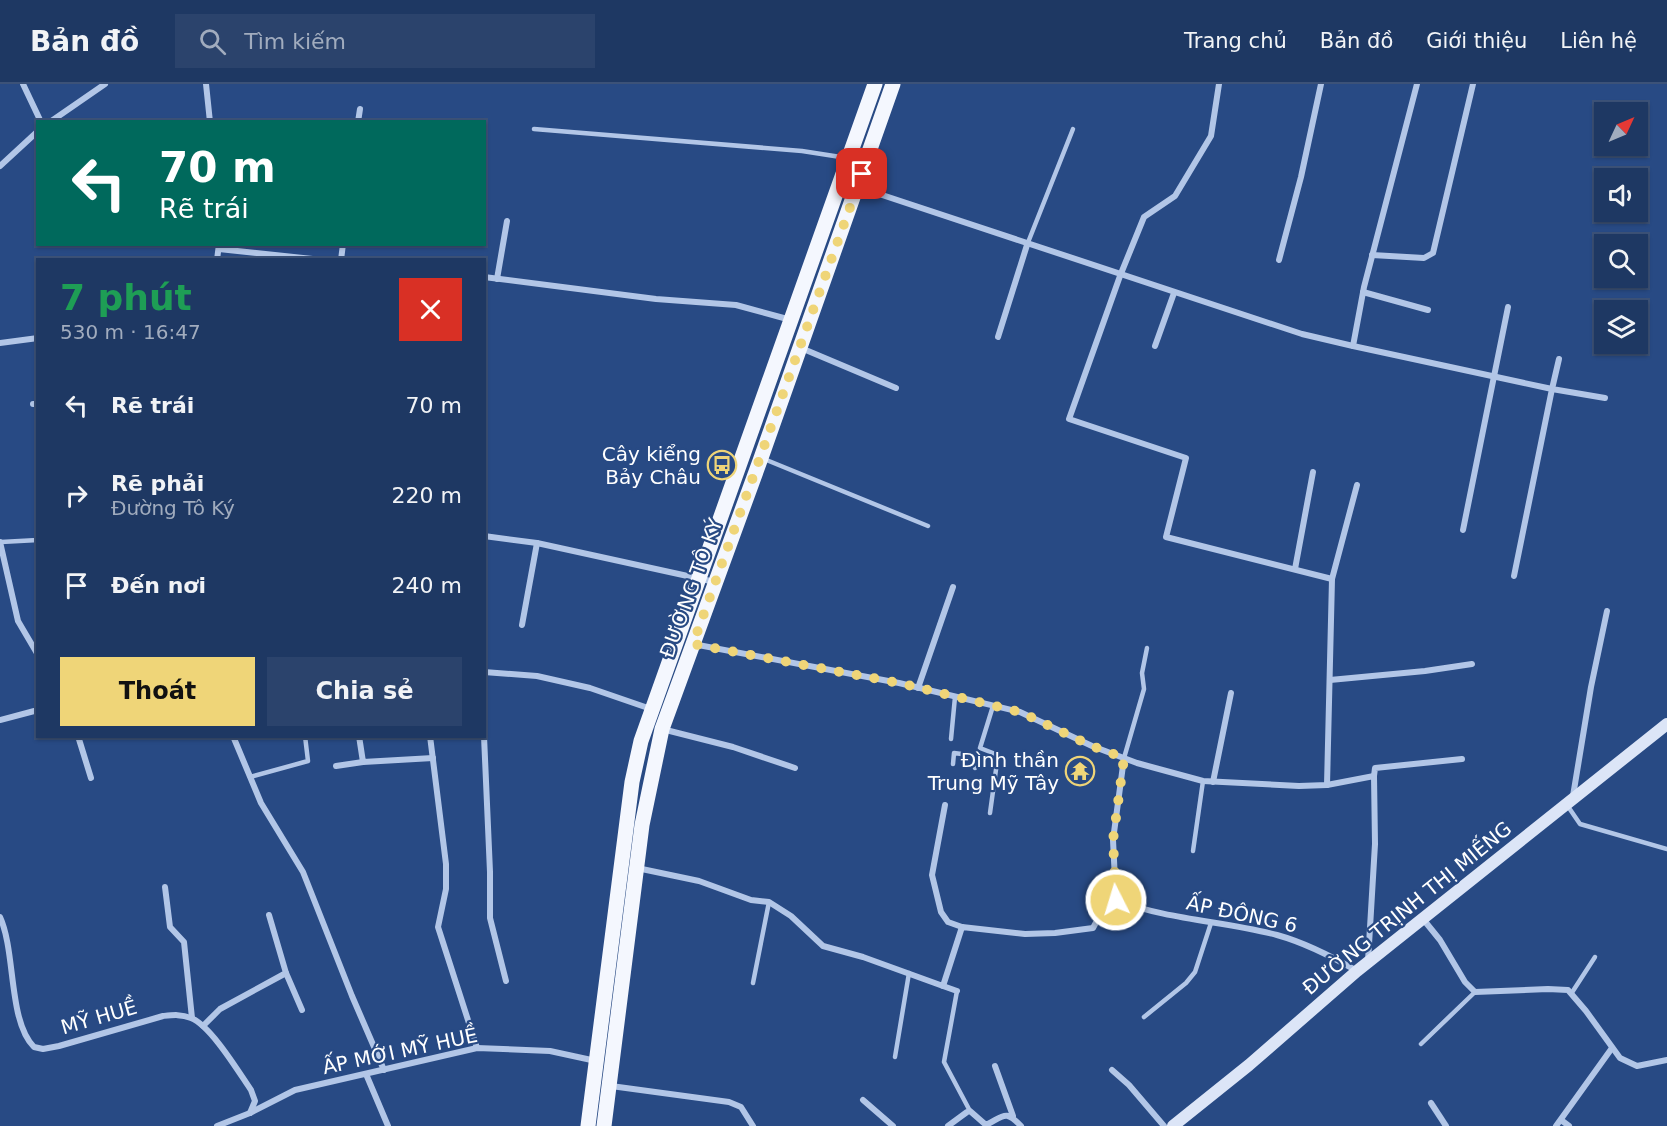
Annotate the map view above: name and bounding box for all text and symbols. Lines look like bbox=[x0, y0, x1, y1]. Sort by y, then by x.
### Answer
search box bbox=[175, 14, 595, 68]
text: Bản đồ bbox=[30, 25, 139, 58]
icon: search bbox=[196, 25, 229, 58]
text: Tìm kiếm bbox=[244, 29, 346, 54]
text: Trang chủ bbox=[1184, 29, 1287, 53]
text: Bản đồ bbox=[1320, 29, 1393, 53]
text: Giới thiệu bbox=[1426, 29, 1527, 53]
text: Liên hệ bbox=[1560, 29, 1637, 53]
north arrow bbox=[1594, 102, 1648, 156]
map controls bbox=[1594, 102, 1648, 354]
text: 70 m bbox=[159, 143, 276, 192]
icon: left bbox=[60, 144, 138, 222]
pin bbox=[836, 148, 887, 199]
icon: arrive bbox=[845, 157, 878, 190]
button: sound bbox=[1594, 168, 1648, 222]
text: Rẽ trái bbox=[159, 193, 249, 224]
button: search bbox=[1594, 234, 1648, 288]
text: 7 phút bbox=[60, 277, 192, 318]
button: close bbox=[399, 278, 462, 341]
button: layers bbox=[1594, 300, 1648, 354]
text: 530 m · 16:47 bbox=[60, 320, 201, 344]
icon: left bbox=[60, 389, 93, 422]
text: Rẽ trái bbox=[111, 393, 194, 418]
text: 70 m bbox=[406, 393, 462, 418]
place label: Cây kiểng Bảy Châu bbox=[602, 442, 701, 489]
bus stop icon: Cây kiểng Bảy Châu bbox=[706, 449, 738, 481]
text: Rẽ phải bbox=[111, 471, 204, 496]
icon: right bbox=[60, 479, 93, 512]
text: 220 m bbox=[392, 483, 462, 508]
text: Đường Tô Ký bbox=[111, 496, 235, 520]
street label: ĐƯỜNG TÔ KÝ bbox=[655, 514, 728, 661]
icon: arrive bbox=[60, 569, 93, 602]
text: Đến nơi bbox=[111, 573, 206, 598]
text: 240 m bbox=[392, 573, 462, 598]
button: Thoát bbox=[60, 657, 255, 726]
button: Chia sẻ bbox=[267, 657, 462, 726]
place label: Đình thần Trung Mỹ Tây bbox=[927, 748, 1059, 795]
temple icon: Đình thần Trung Mỹ Tây bbox=[1064, 755, 1096, 787]
street label: ĐƯỜNG TRỊNH THỊ MIẾNG bbox=[1297, 815, 1516, 1000]
position arrow bbox=[1084, 868, 1148, 932]
street label: ẤP ĐÔNG 6 bbox=[1184, 890, 1300, 937]
street label: MỸ HUỀ bbox=[58, 994, 140, 1039]
street label: ẤP MỚI MỸ HUỀ bbox=[320, 1022, 480, 1079]

